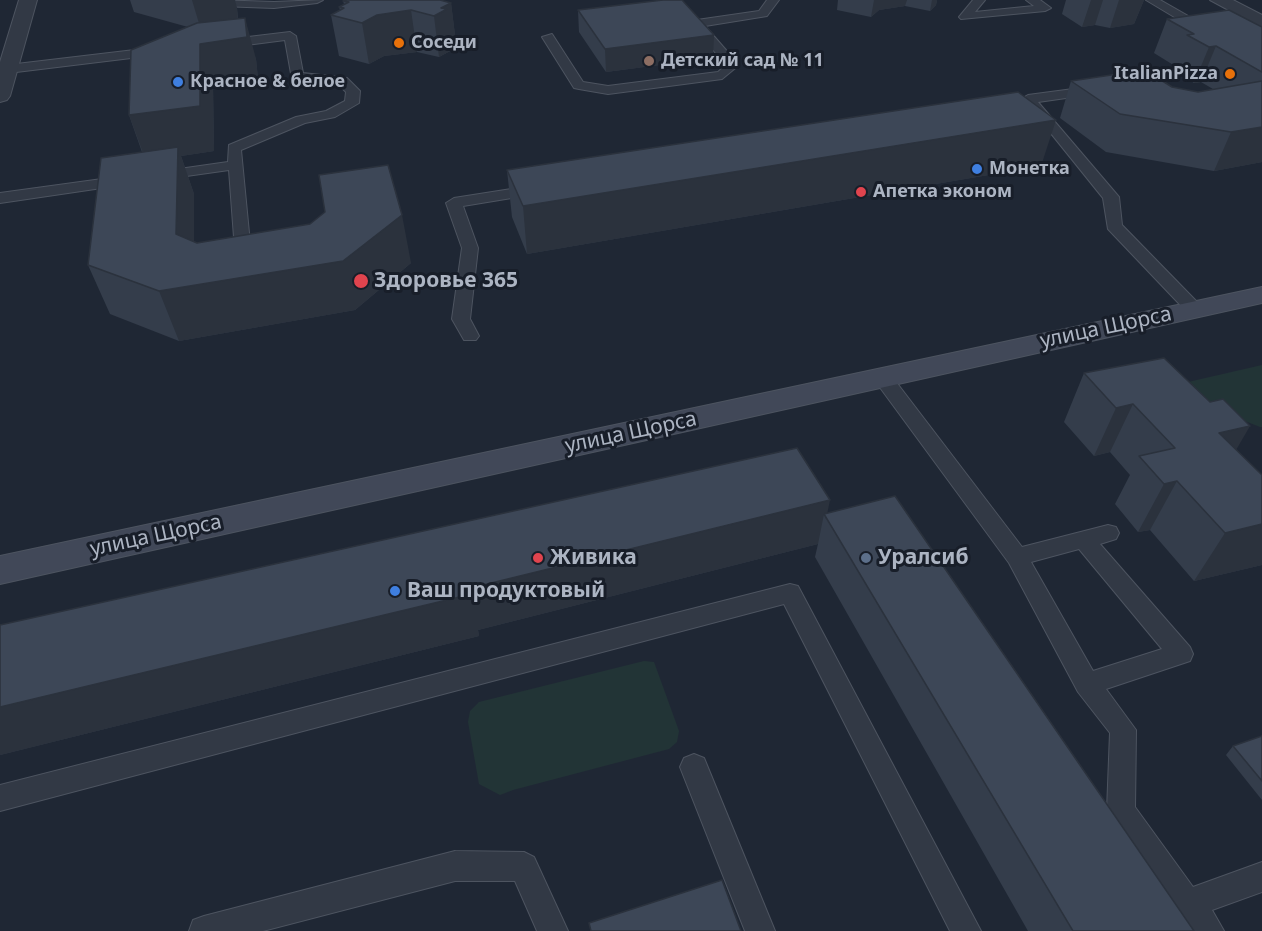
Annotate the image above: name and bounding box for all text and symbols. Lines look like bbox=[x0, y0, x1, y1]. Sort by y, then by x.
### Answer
place label: Соседи bbox=[411, 32, 477, 54]
marker: Соседи bbox=[392, 36, 406, 50]
place label: Детский сад № 11 bbox=[661, 50, 824, 72]
marker: Детский сад № 11 bbox=[642, 54, 656, 68]
place label: ItalianPizza bbox=[1114, 63, 1218, 85]
marker: ItalianPizza bbox=[1223, 67, 1237, 81]
place label: Красное & белое bbox=[190, 71, 345, 93]
marker: Красное & белое bbox=[171, 75, 185, 89]
place label: Монетка bbox=[989, 158, 1070, 180]
marker: Монетка bbox=[970, 162, 984, 176]
place label: Апетка эконом bbox=[873, 181, 1012, 203]
marker: Апетка эконом bbox=[854, 185, 868, 199]
place label: Здоровье 365 bbox=[374, 268, 518, 294]
marker: Здоровье 365 bbox=[352, 272, 370, 290]
street label: улица Щорса bbox=[1038, 302, 1174, 354]
street label: улица Щорса bbox=[563, 407, 699, 459]
street label: улица Щорса bbox=[88, 510, 224, 562]
place label: Живика bbox=[550, 545, 637, 571]
place label: Уралсиб bbox=[878, 545, 969, 571]
marker: Живика bbox=[531, 551, 545, 565]
marker: Уралсиб bbox=[859, 551, 873, 565]
place label: Ваш продуктовый bbox=[407, 578, 605, 604]
marker: Ваш продуктовый bbox=[388, 584, 402, 598]

